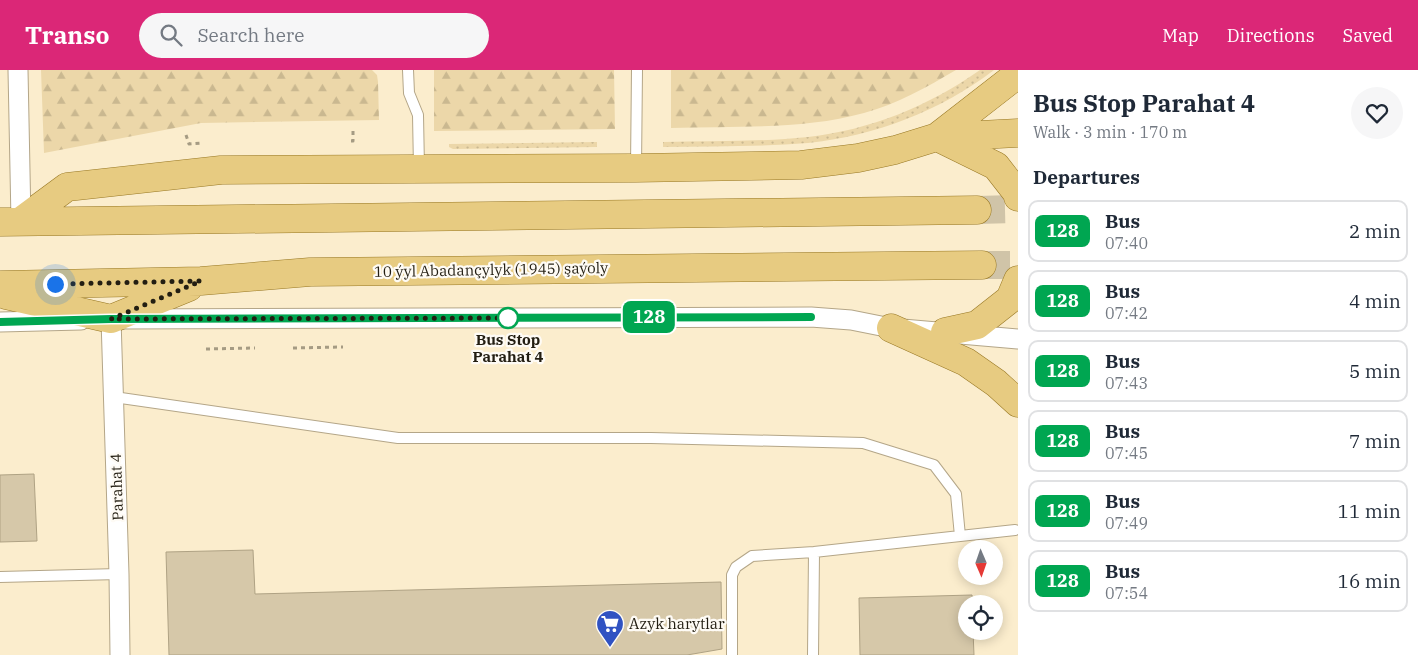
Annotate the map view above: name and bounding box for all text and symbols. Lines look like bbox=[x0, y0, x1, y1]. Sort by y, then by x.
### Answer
search box bbox=[139, 13, 489, 58]
text: Transo bbox=[25, 19, 109, 51]
icon: search bbox=[157, 21, 185, 49]
text: Search here bbox=[197, 23, 304, 47]
text: Map bbox=[1162, 24, 1199, 47]
text: Directions bbox=[1227, 24, 1315, 47]
text: Saved bbox=[1343, 24, 1393, 47]
text: Bus Stop Parahat 4 bbox=[1033, 87, 1255, 119]
button: heart bbox=[1351, 87, 1403, 139]
text: Walk · 3 min · 170 m bbox=[1033, 122, 1187, 142]
text: Departures bbox=[1033, 165, 1140, 189]
text: Bus bbox=[1105, 209, 1140, 233]
text: 128 bbox=[1046, 219, 1079, 242]
text: 2 min bbox=[1349, 219, 1401, 243]
text: 07:40 bbox=[1105, 233, 1148, 253]
street label: 10 ýyl Abadançylyk (1945) şaýoly bbox=[374, 258, 608, 281]
your location bbox=[43, 272, 68, 297]
text: Bus bbox=[1105, 279, 1140, 303]
text: 128 bbox=[1046, 289, 1079, 312]
text: 4 min bbox=[1349, 289, 1401, 313]
line badge: 128 bbox=[620, 301, 678, 333]
text: 07:42 bbox=[1105, 303, 1148, 323]
text: 128 bbox=[633, 305, 665, 328]
marker: Bus Stop Parahat 4 bbox=[497, 307, 519, 329]
place label: Bus Stop Parahat 4 bbox=[473, 330, 543, 366]
text: Bus bbox=[1105, 349, 1140, 373]
text: 128 bbox=[1046, 359, 1079, 382]
text: 5 min bbox=[1349, 359, 1401, 383]
text: 07:43 bbox=[1105, 373, 1148, 393]
text: Bus bbox=[1105, 419, 1140, 443]
text: 128 bbox=[1046, 429, 1079, 452]
text: 7 min bbox=[1349, 429, 1401, 453]
text: 07:45 bbox=[1105, 443, 1148, 463]
street label: Parahat 4 bbox=[106, 453, 127, 521]
text: Bus bbox=[1105, 489, 1140, 513]
text: 128 bbox=[1046, 499, 1079, 522]
text: 11 min bbox=[1338, 499, 1401, 523]
text: 07:49 bbox=[1105, 513, 1148, 533]
north arrow bbox=[958, 540, 1002, 585]
map controls bbox=[958, 540, 1003, 640]
text: Bus bbox=[1105, 559, 1140, 583]
text: 128 bbox=[1046, 569, 1079, 592]
text: 16 min bbox=[1338, 569, 1401, 593]
text: 07:54 bbox=[1105, 583, 1148, 603]
button: locate bbox=[958, 595, 1003, 640]
supermarket icon: Azyk harytlar bbox=[595, 609, 625, 648]
place label: Azyk harytlar bbox=[629, 614, 725, 633]

